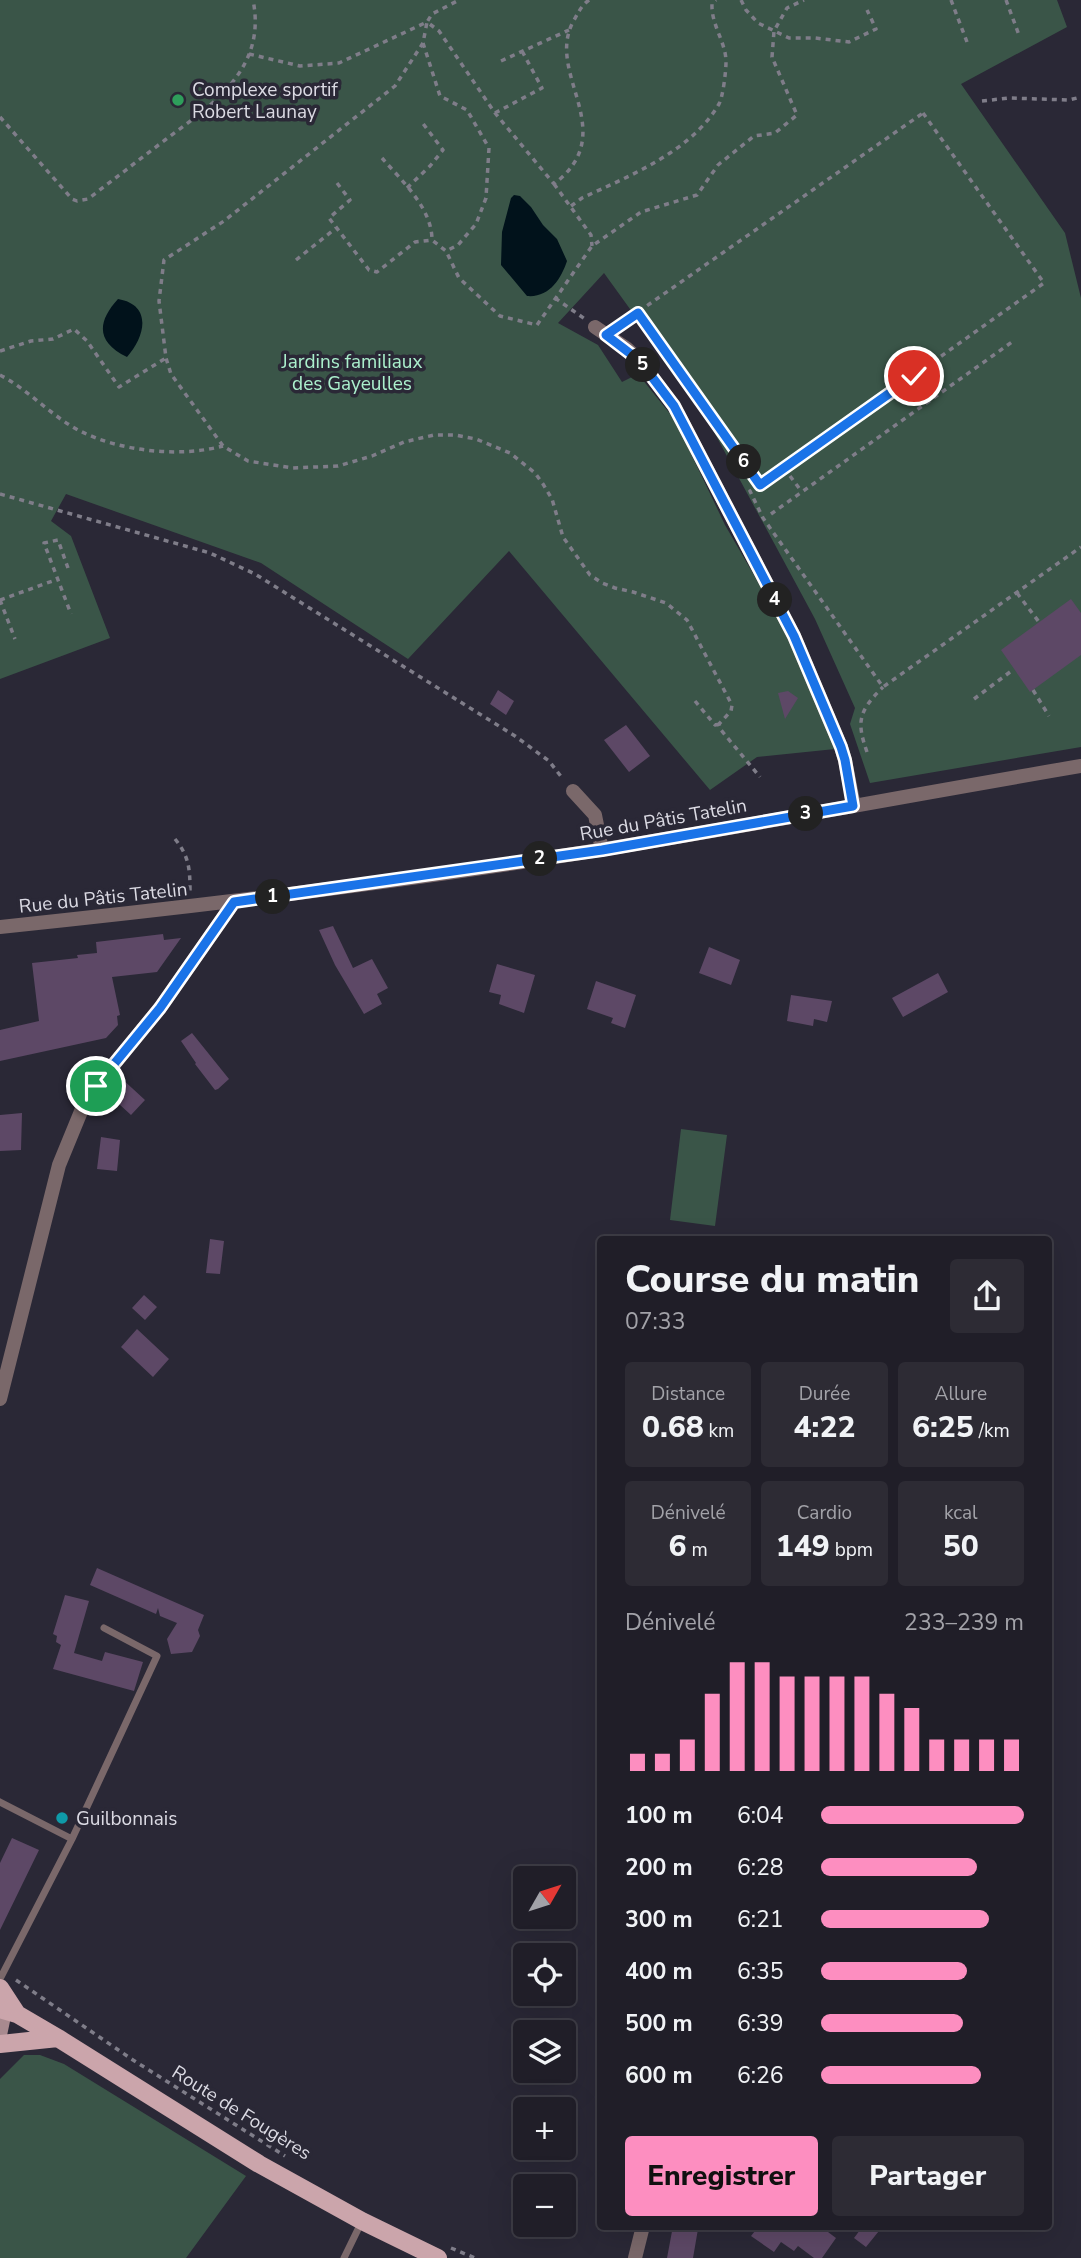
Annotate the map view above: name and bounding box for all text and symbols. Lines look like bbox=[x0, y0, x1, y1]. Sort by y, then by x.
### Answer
place label: Complexe sportif Robert Launay bbox=[192, 77, 338, 125]
marker: Complexe sportif Robert Launay bbox=[170, 92, 186, 108]
pin bbox=[884, 346, 944, 406]
pin: 5 bbox=[626, 348, 660, 382]
park label: Jardins familiaux des Gayeulles bbox=[281, 349, 422, 397]
text: 5 bbox=[637, 351, 648, 377]
icon: check bbox=[895, 357, 933, 395]
pin: 6 bbox=[726, 444, 762, 480]
text: 6 bbox=[738, 448, 749, 474]
pin: 4 bbox=[758, 582, 792, 618]
text: 4 bbox=[769, 586, 780, 612]
street label: Rue du Pâtis Tatelin bbox=[578, 792, 749, 847]
pin: 3 bbox=[788, 796, 824, 832]
text: 3 bbox=[800, 800, 811, 826]
pin: 2 bbox=[522, 842, 558, 876]
text: 2 bbox=[534, 845, 545, 871]
street label: Rue du Pâtis Tatelin bbox=[18, 876, 189, 920]
pin: 1 bbox=[256, 880, 290, 914]
text: 1 bbox=[267, 883, 278, 909]
pin bbox=[66, 1056, 126, 1116]
icon: arrive bbox=[77, 1067, 115, 1105]
text: Course du matin bbox=[625, 1254, 919, 1305]
button: share bbox=[950, 1259, 1024, 1333]
text: 07:33 bbox=[625, 1306, 685, 1337]
text: Distance bbox=[651, 1381, 725, 1407]
text: Durée bbox=[799, 1381, 850, 1407]
text: Allure bbox=[935, 1381, 987, 1407]
text: 0.68 bbox=[642, 1407, 704, 1448]
text: 4:22 bbox=[794, 1407, 855, 1448]
text: 6:25 bbox=[912, 1407, 974, 1448]
text: km bbox=[704, 1418, 734, 1444]
text: /km bbox=[974, 1418, 1010, 1444]
text: Dénivelé bbox=[651, 1500, 726, 1526]
text: Cardio bbox=[797, 1500, 852, 1526]
text: kcal bbox=[944, 1500, 978, 1526]
text: 6 bbox=[669, 1526, 687, 1567]
text: 149 bbox=[776, 1526, 830, 1567]
text: 50 bbox=[943, 1526, 979, 1567]
text: m bbox=[687, 1537, 708, 1563]
text: bpm bbox=[830, 1537, 873, 1563]
text: Dénivelé bbox=[625, 1607, 716, 1638]
text: 233–239 m bbox=[904, 1607, 1024, 1638]
text: 100 m bbox=[625, 1800, 693, 1831]
text: 6:04 bbox=[737, 1800, 784, 1831]
place label: Guilbonnais bbox=[76, 1806, 177, 1832]
marker: Guilbonnais bbox=[54, 1810, 70, 1826]
text: 200 m bbox=[625, 1852, 693, 1883]
text: 6:28 bbox=[737, 1852, 784, 1883]
north arrow bbox=[513, 1866, 576, 1928]
map controls bbox=[513, 1866, 576, 2237]
text: 300 m bbox=[625, 1904, 693, 1935]
text: 6:21 bbox=[737, 1904, 784, 1935]
button: locate bbox=[513, 1943, 576, 2006]
text: 400 m bbox=[625, 1956, 693, 1987]
text: 6:35 bbox=[737, 1956, 784, 1987]
text: 500 m bbox=[625, 2008, 693, 2039]
text: 6:39 bbox=[737, 2008, 784, 2039]
button: layers bbox=[513, 2020, 576, 2083]
street label: Route de Fougères bbox=[167, 2059, 316, 2166]
text: 600 m bbox=[625, 2060, 693, 2091]
text: 6:26 bbox=[737, 2060, 784, 2091]
button: + bbox=[513, 2097, 576, 2160]
button: Enregistrer bbox=[625, 2136, 818, 2216]
button: Partager bbox=[832, 2136, 1024, 2216]
button: − bbox=[513, 2174, 576, 2237]

